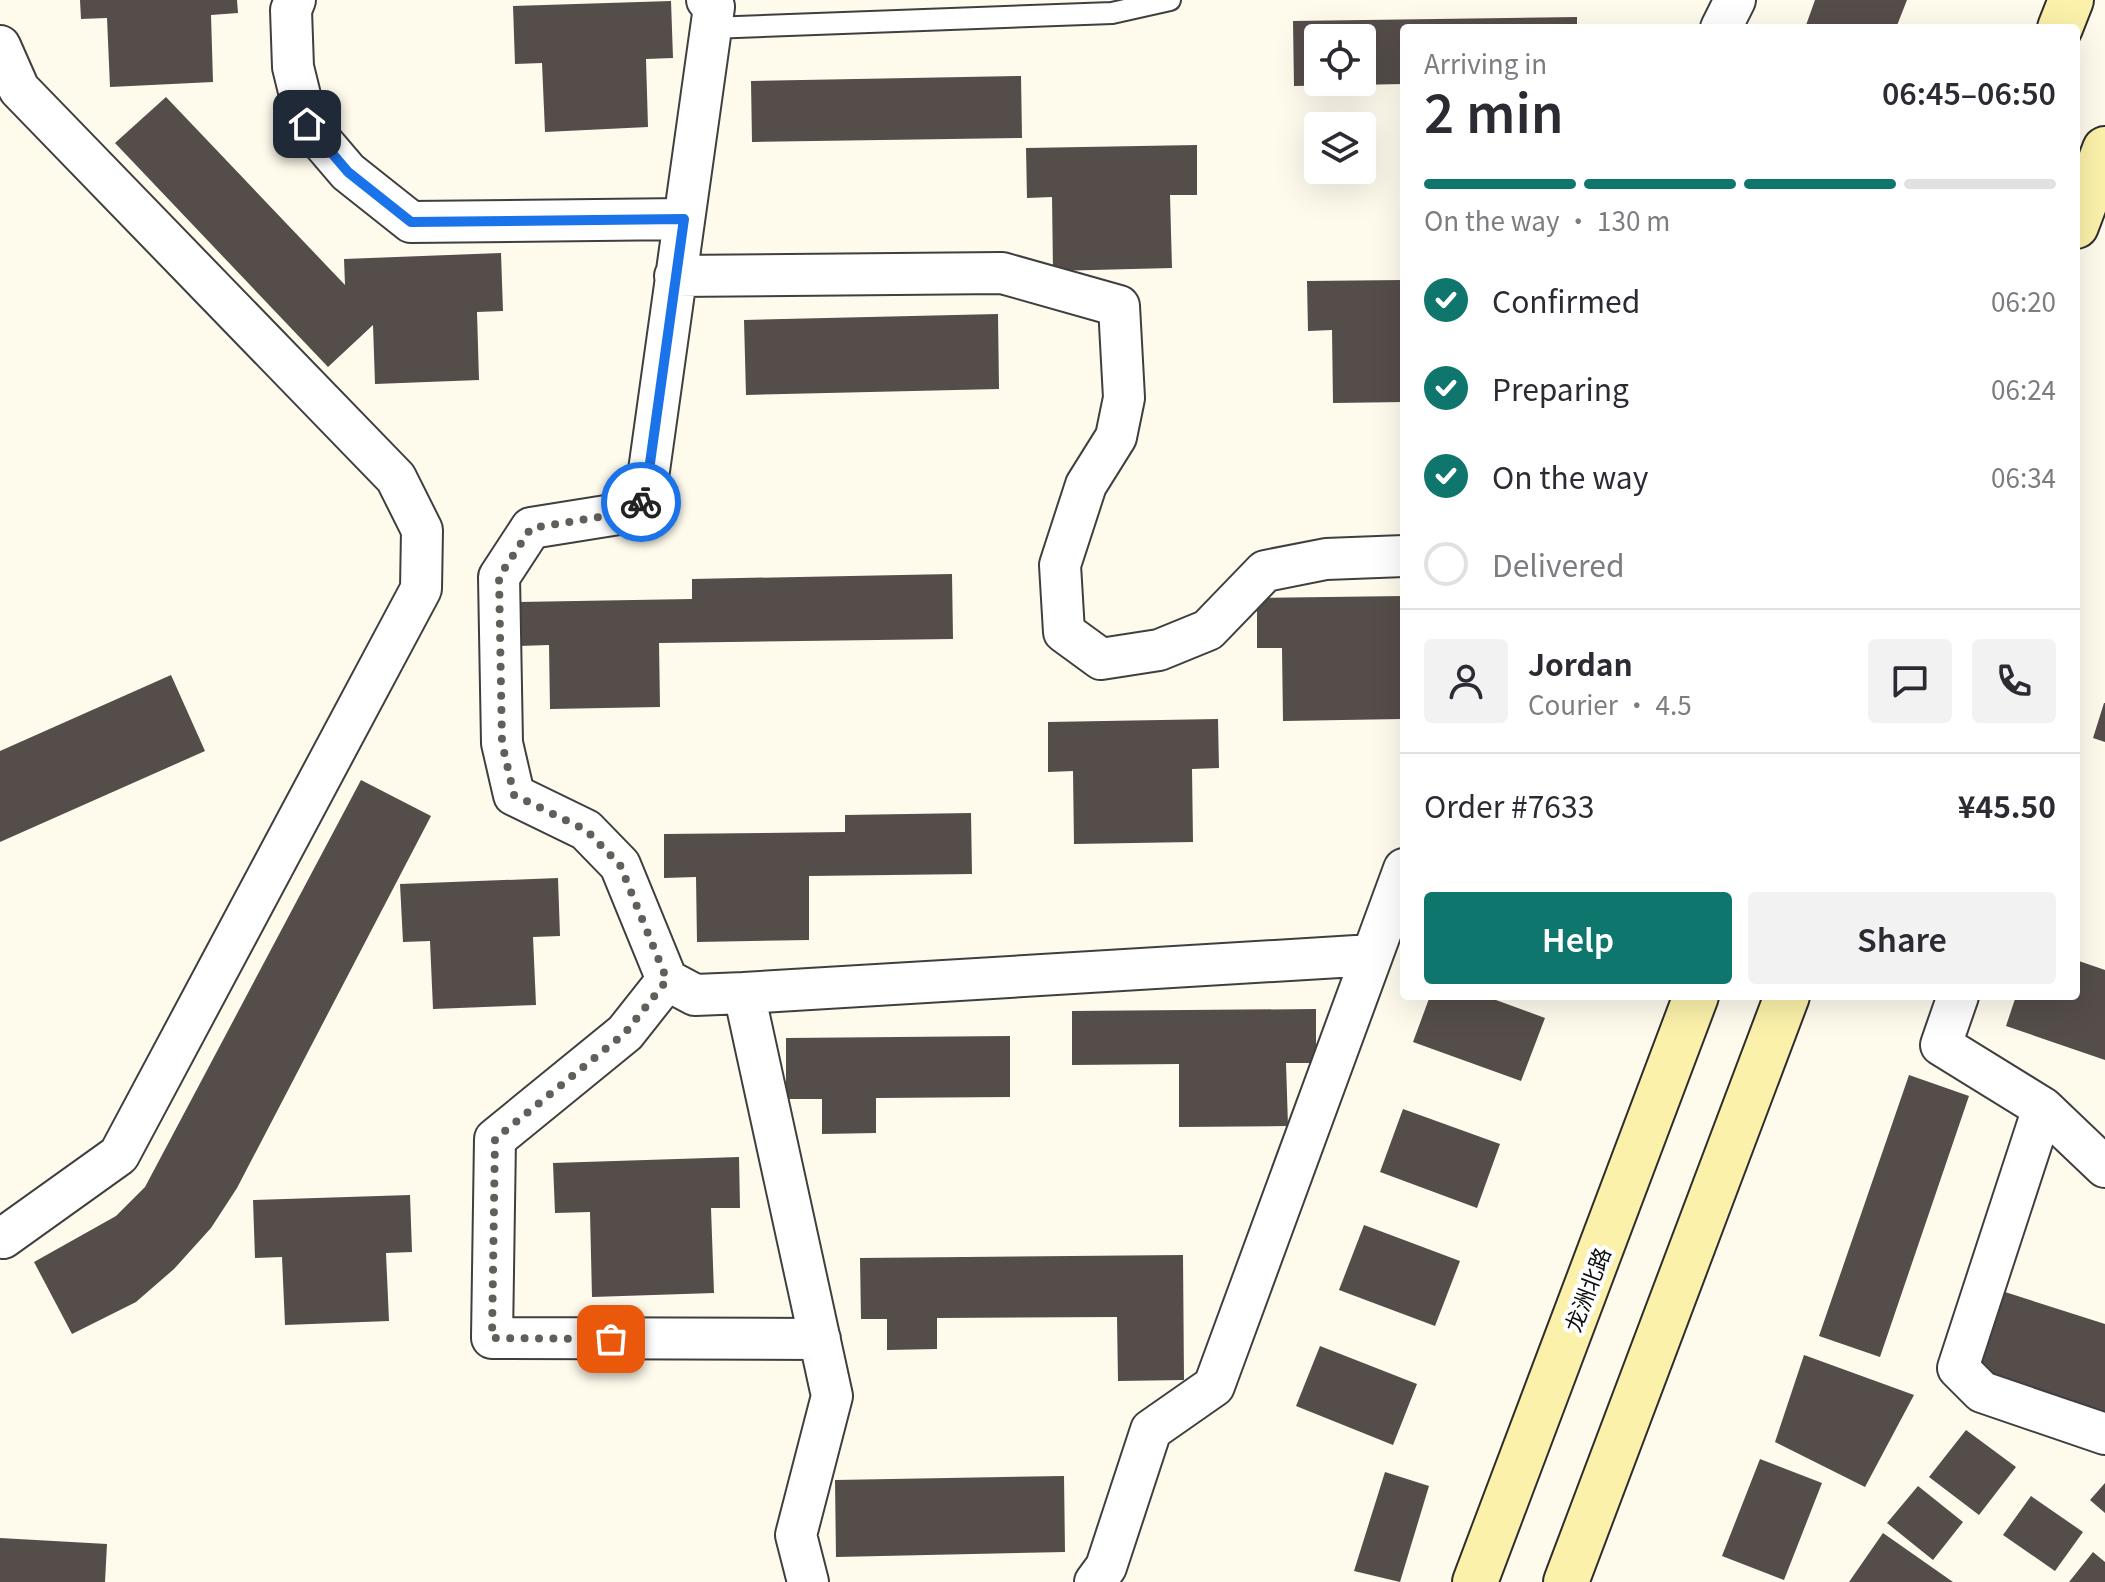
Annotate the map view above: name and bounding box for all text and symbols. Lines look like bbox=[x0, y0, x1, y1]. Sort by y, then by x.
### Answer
map controls bbox=[1304, 24, 1376, 184]
button: locate bbox=[1304, 24, 1376, 96]
text: Arriving in bbox=[1424, 44, 1547, 81]
text: 06:45–06:50 bbox=[1882, 70, 2056, 114]
text: 2 min bbox=[1424, 73, 1564, 148]
pin bbox=[273, 90, 341, 158]
icon: home bbox=[285, 102, 329, 146]
button: layers bbox=[1304, 112, 1376, 184]
text: On the way · 130 m bbox=[1424, 201, 1670, 238]
icon: check bbox=[1424, 278, 1468, 322]
text: Confirmed bbox=[1492, 278, 1640, 322]
text: 06:20 bbox=[1991, 282, 2056, 319]
icon: check bbox=[1424, 366, 1468, 410]
text: Preparing bbox=[1492, 366, 1629, 410]
text: 06:24 bbox=[1991, 370, 2056, 407]
icon: check bbox=[1424, 454, 1468, 498]
text: On the way bbox=[1492, 454, 1648, 498]
text: 06:34 bbox=[1991, 458, 2056, 495]
courier bbox=[601, 462, 681, 542]
icon: bike bbox=[619, 480, 663, 524]
text: Delivered bbox=[1492, 542, 1625, 586]
button: person bbox=[1424, 639, 1508, 723]
button: chat bbox=[1868, 639, 1952, 723]
button: phone bbox=[1972, 639, 2056, 723]
text: Jordan bbox=[1528, 641, 1633, 685]
text: Courier · 4.5 bbox=[1528, 685, 1692, 722]
text: Order #7633 bbox=[1424, 783, 1594, 827]
text: ¥45.50 bbox=[1958, 783, 2056, 827]
button: Help bbox=[1424, 892, 1732, 984]
button: Share bbox=[1748, 892, 2056, 984]
street label: 龙洲北路 bbox=[1555, 1242, 1617, 1336]
pin bbox=[577, 1305, 645, 1373]
icon: bag bbox=[589, 1317, 633, 1361]

